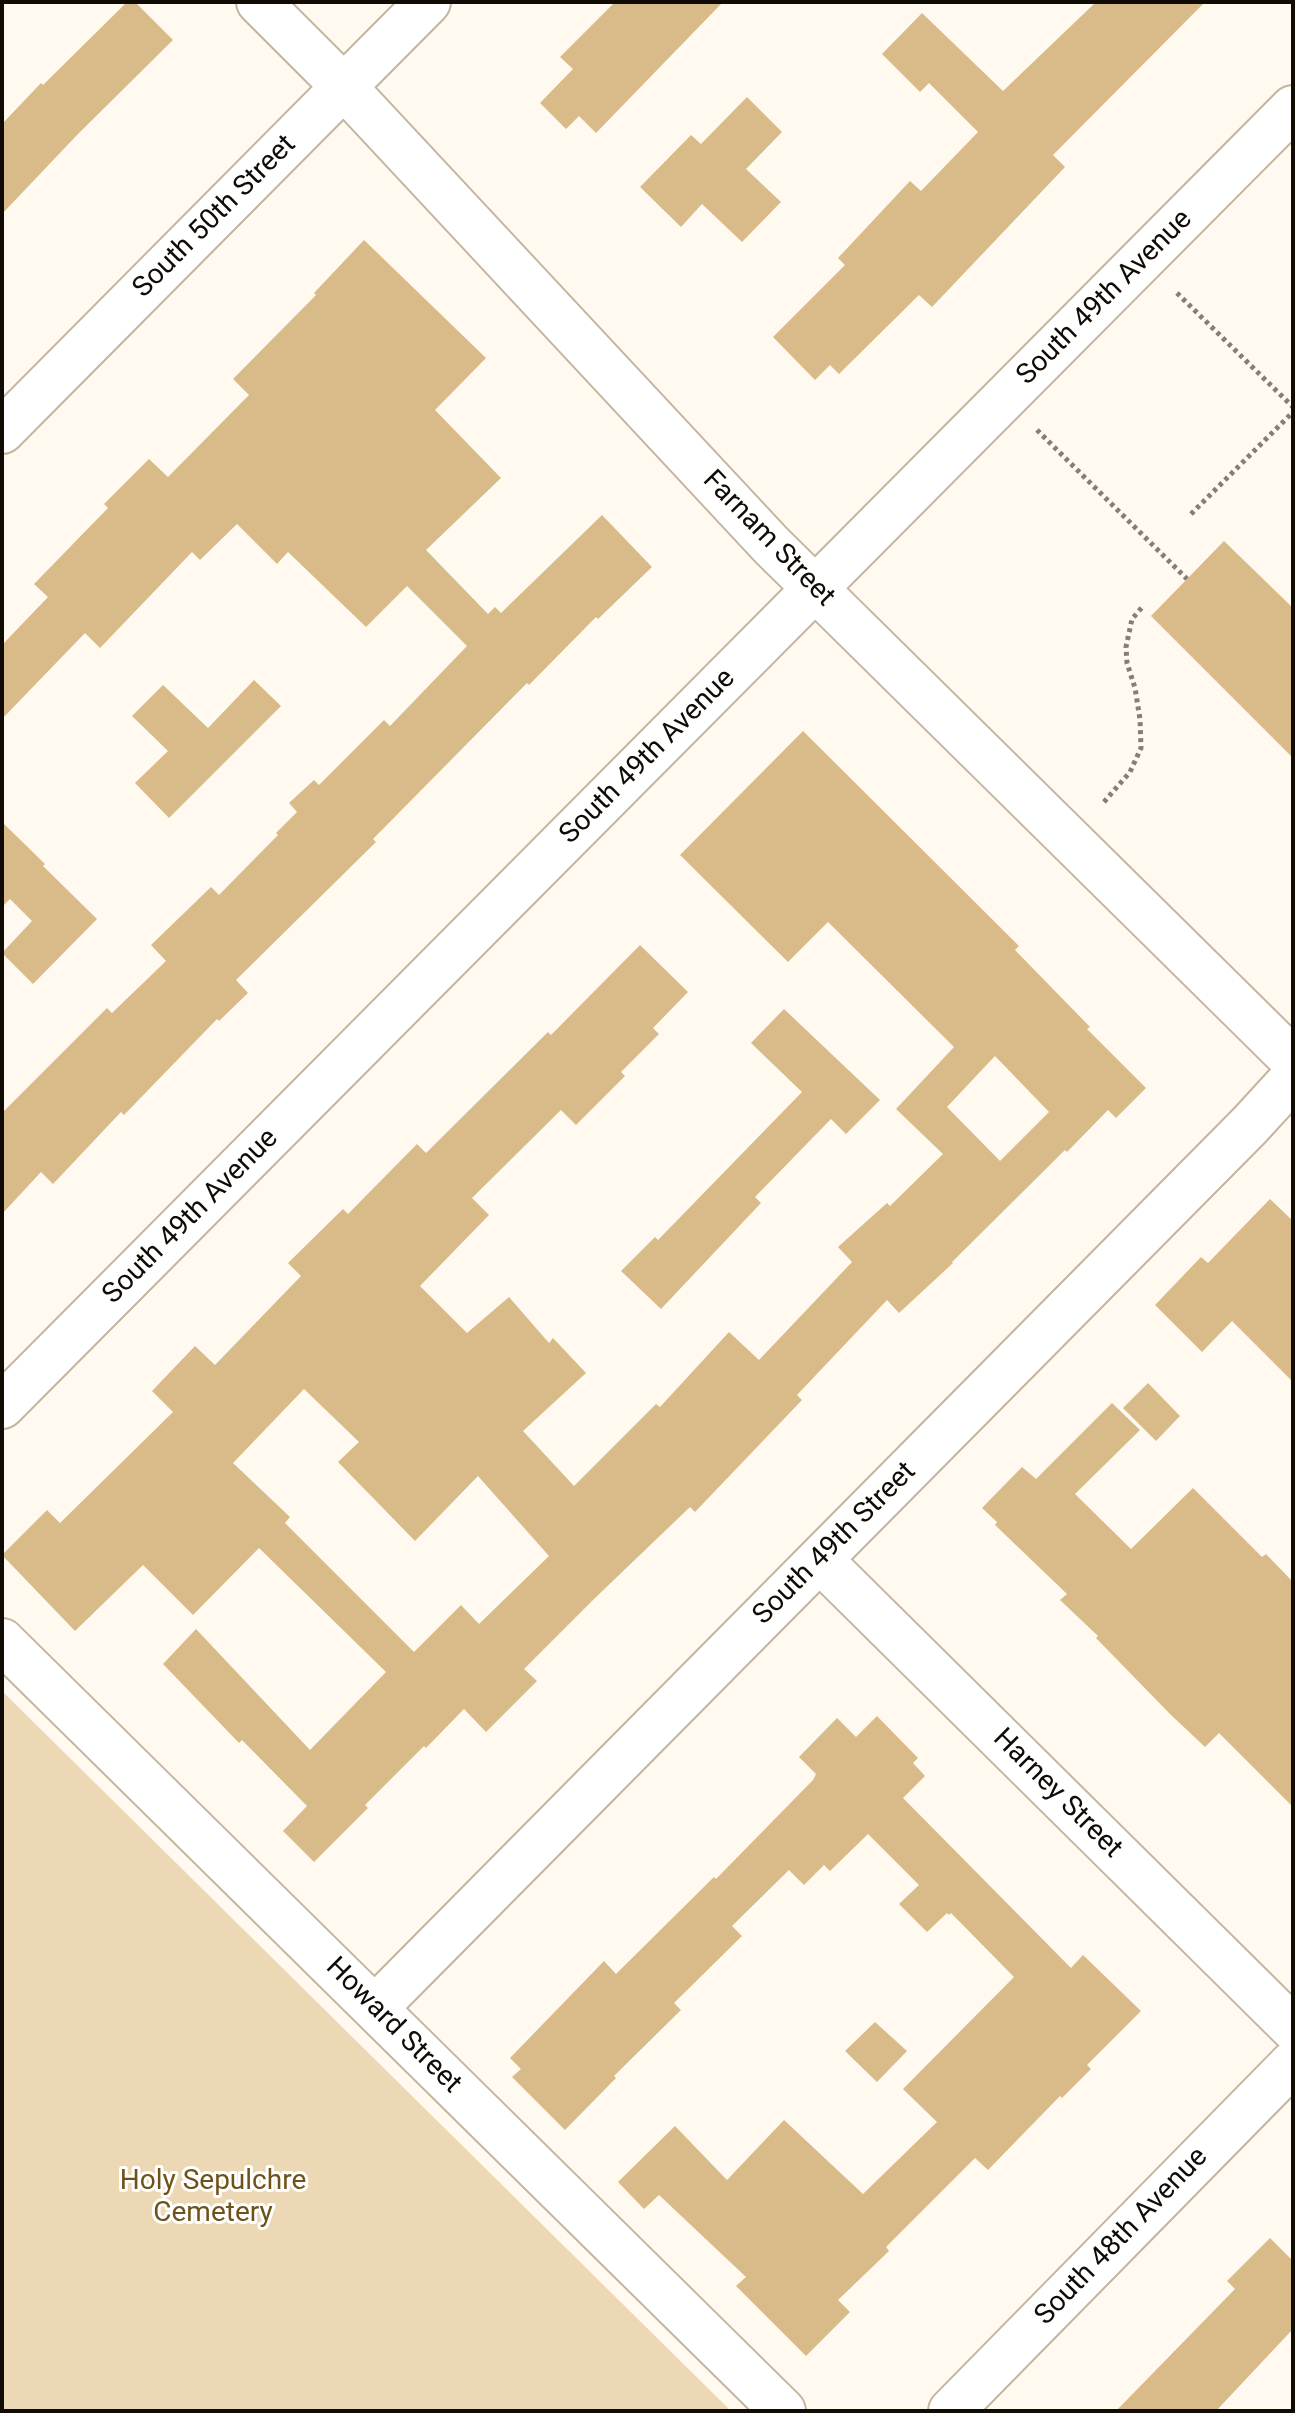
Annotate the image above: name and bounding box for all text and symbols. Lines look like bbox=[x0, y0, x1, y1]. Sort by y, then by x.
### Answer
street label: South 50th Street bbox=[127, 129, 303, 305]
street label: South 49th Avenue bbox=[1010, 203, 1200, 393]
street label: Farnam Street bbox=[695, 464, 841, 614]
street label: South 49th Avenue bbox=[553, 662, 743, 852]
street label: South 49th Avenue bbox=[96, 1122, 286, 1312]
street label: South 49th Street bbox=[747, 1456, 923, 1632]
street label: Harney Street bbox=[985, 1722, 1129, 1866]
street label: Howard Street bbox=[318, 1951, 468, 2101]
street label: South 48th Avenue bbox=[1029, 2141, 1215, 2333]
park label: Holy Sepulchre Cemetery bbox=[120, 2165, 306, 2231]

